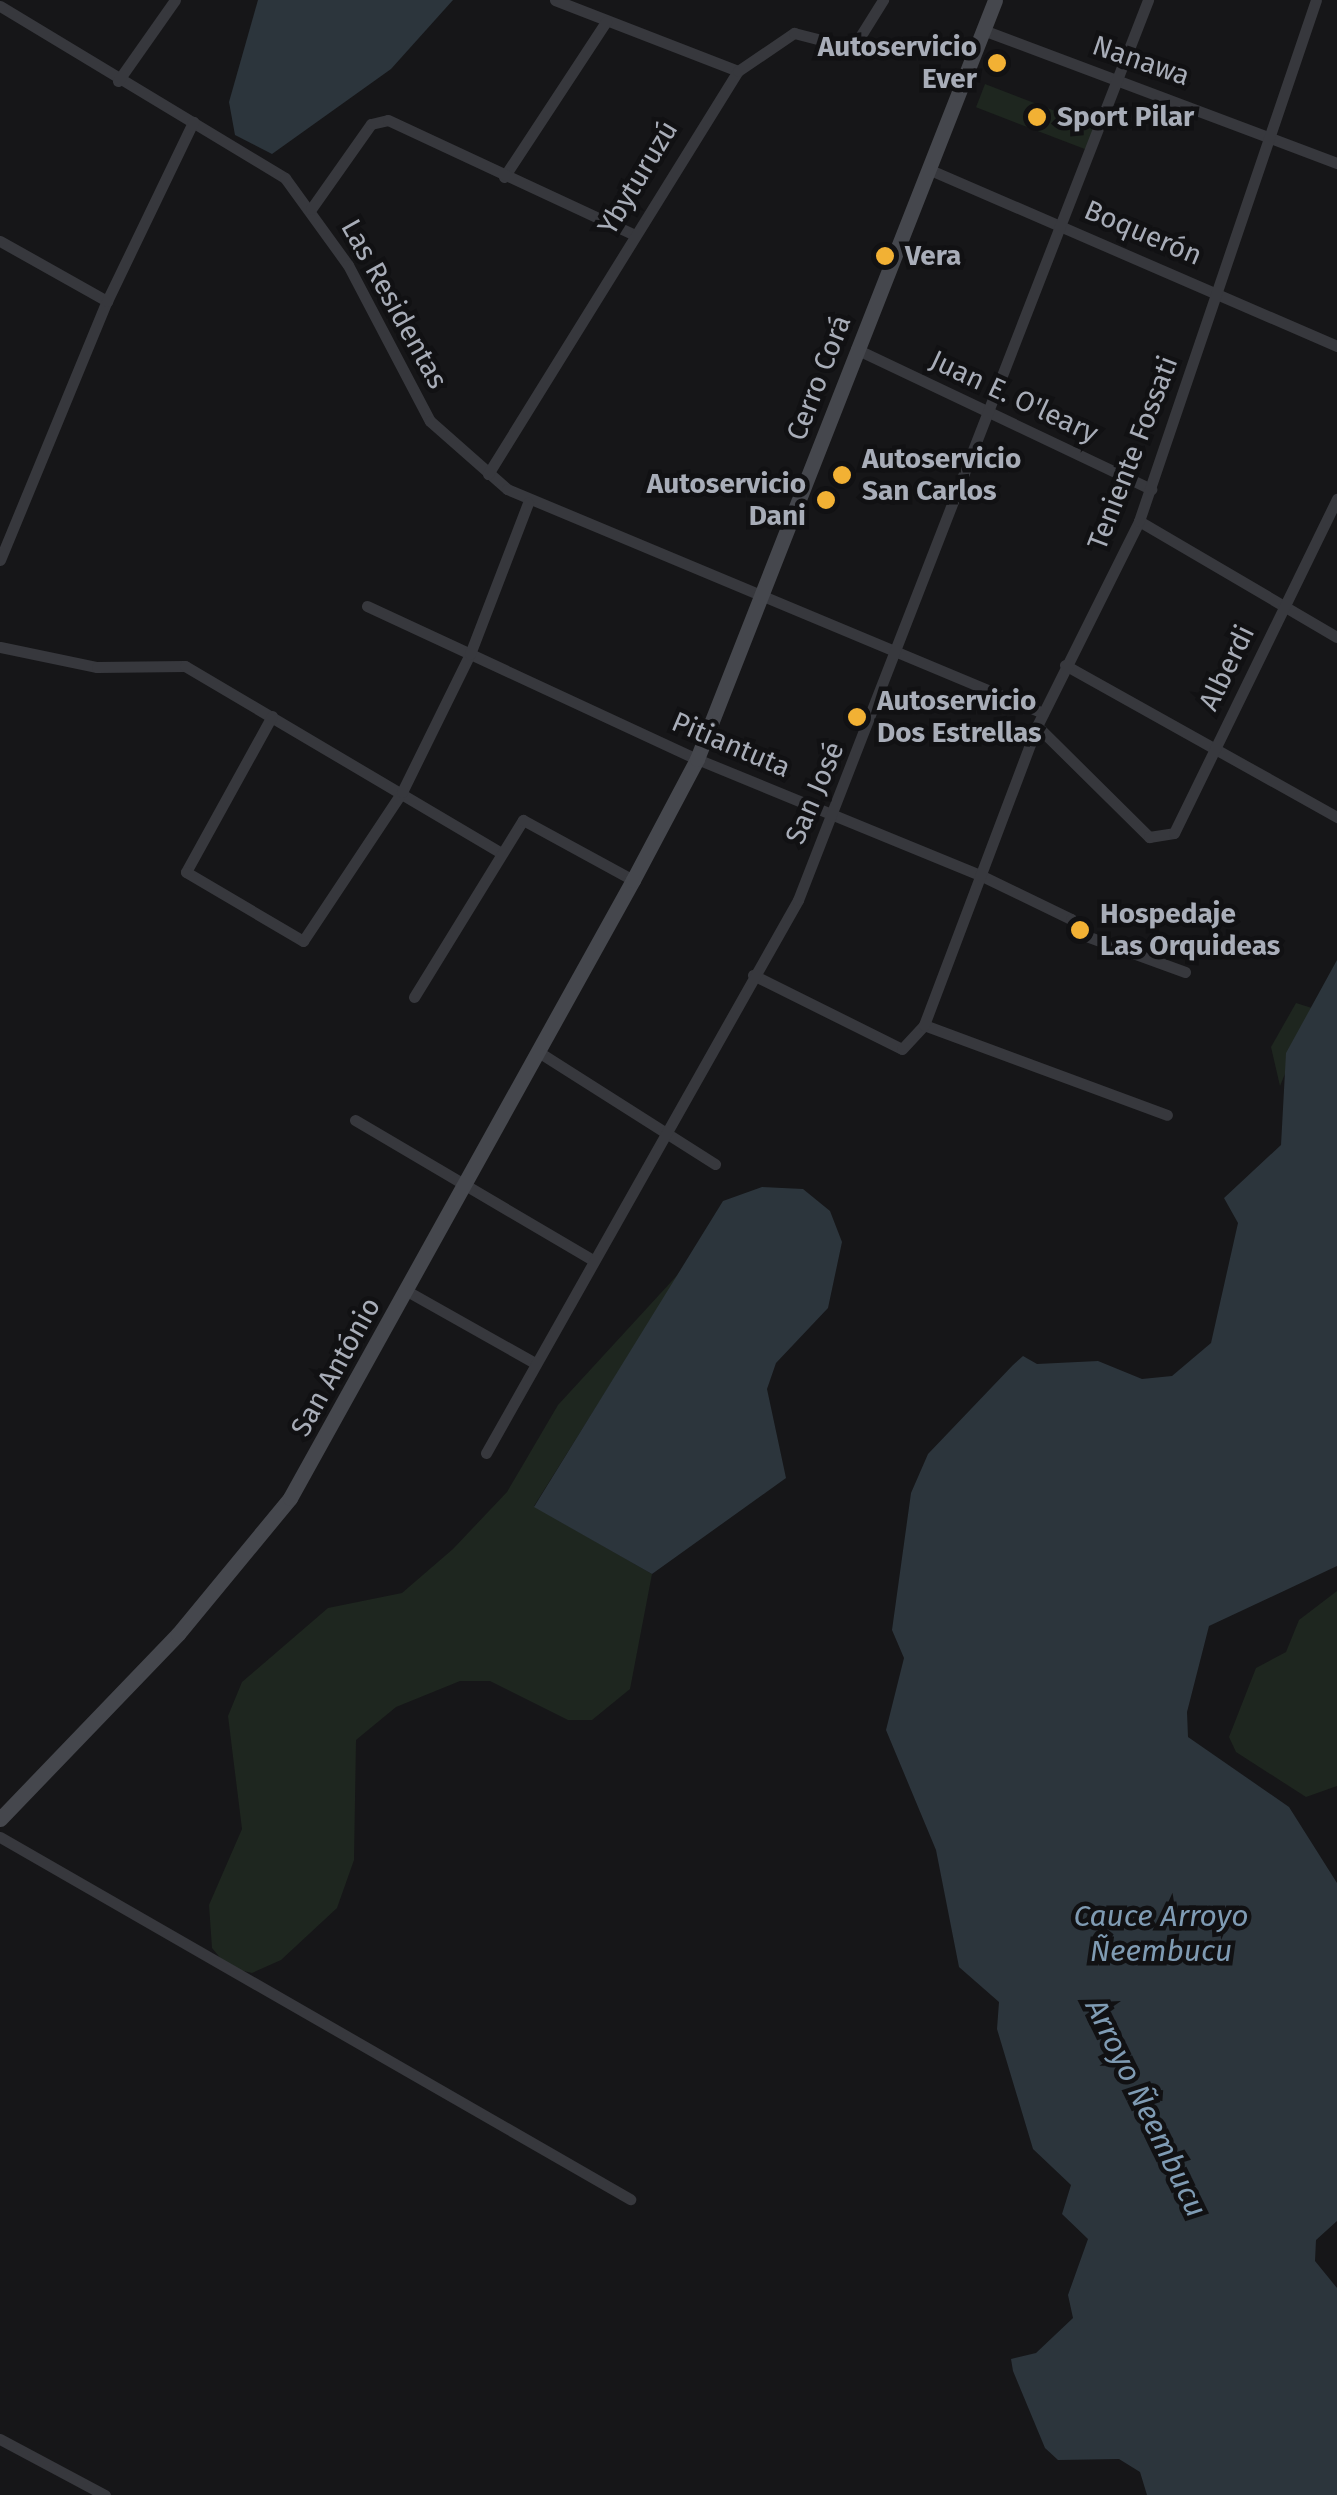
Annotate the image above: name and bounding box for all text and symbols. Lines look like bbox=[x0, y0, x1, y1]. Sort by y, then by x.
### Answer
street label: Nanawa bbox=[1088, 29, 1194, 93]
place label: Autoservicio Ever bbox=[818, 30, 977, 96]
marker: Autoservicio Ever bbox=[986, 52, 1008, 74]
place label: Sport Pilar bbox=[1057, 100, 1194, 134]
marker: Sport Pilar bbox=[1026, 106, 1048, 128]
street label: Ybyturuzú bbox=[591, 115, 685, 241]
street label: Boquerón bbox=[1079, 193, 1207, 273]
street label: Las Residentas bbox=[334, 214, 454, 394]
place label: Vera bbox=[905, 239, 961, 273]
marker: Vera bbox=[874, 245, 896, 267]
street label: Cerro Corá bbox=[780, 311, 858, 445]
street label: Juan E. O'leary bbox=[925, 343, 1103, 451]
street label: Teniente Fossati bbox=[1081, 352, 1185, 554]
place label: Autoservicio San Carlos bbox=[862, 442, 1021, 508]
marker: Autoservicio San Carlos bbox=[831, 464, 853, 486]
place label: Autoservicio Dani bbox=[647, 467, 806, 533]
marker: Autoservicio Dani bbox=[815, 489, 837, 511]
street label: Alberdi bbox=[1192, 620, 1262, 716]
place label: Autoservicio Dos Estrellas bbox=[877, 684, 1042, 750]
street label: Pitiantuta bbox=[667, 705, 795, 785]
marker: Autoservicio Dos Estrellas bbox=[846, 706, 868, 728]
street label: San José bbox=[779, 737, 851, 849]
place label: Hospedaje Las Orquideas bbox=[1100, 897, 1280, 963]
marker: Hospedaje Las Orquideas bbox=[1069, 919, 1091, 941]
street label: San António bbox=[284, 1292, 388, 1442]
water label: Cauce Arroyo Ñeembucu bbox=[1073, 1898, 1249, 1968]
water label: Arroyo Ñeembucu bbox=[1078, 1993, 1214, 2223]

